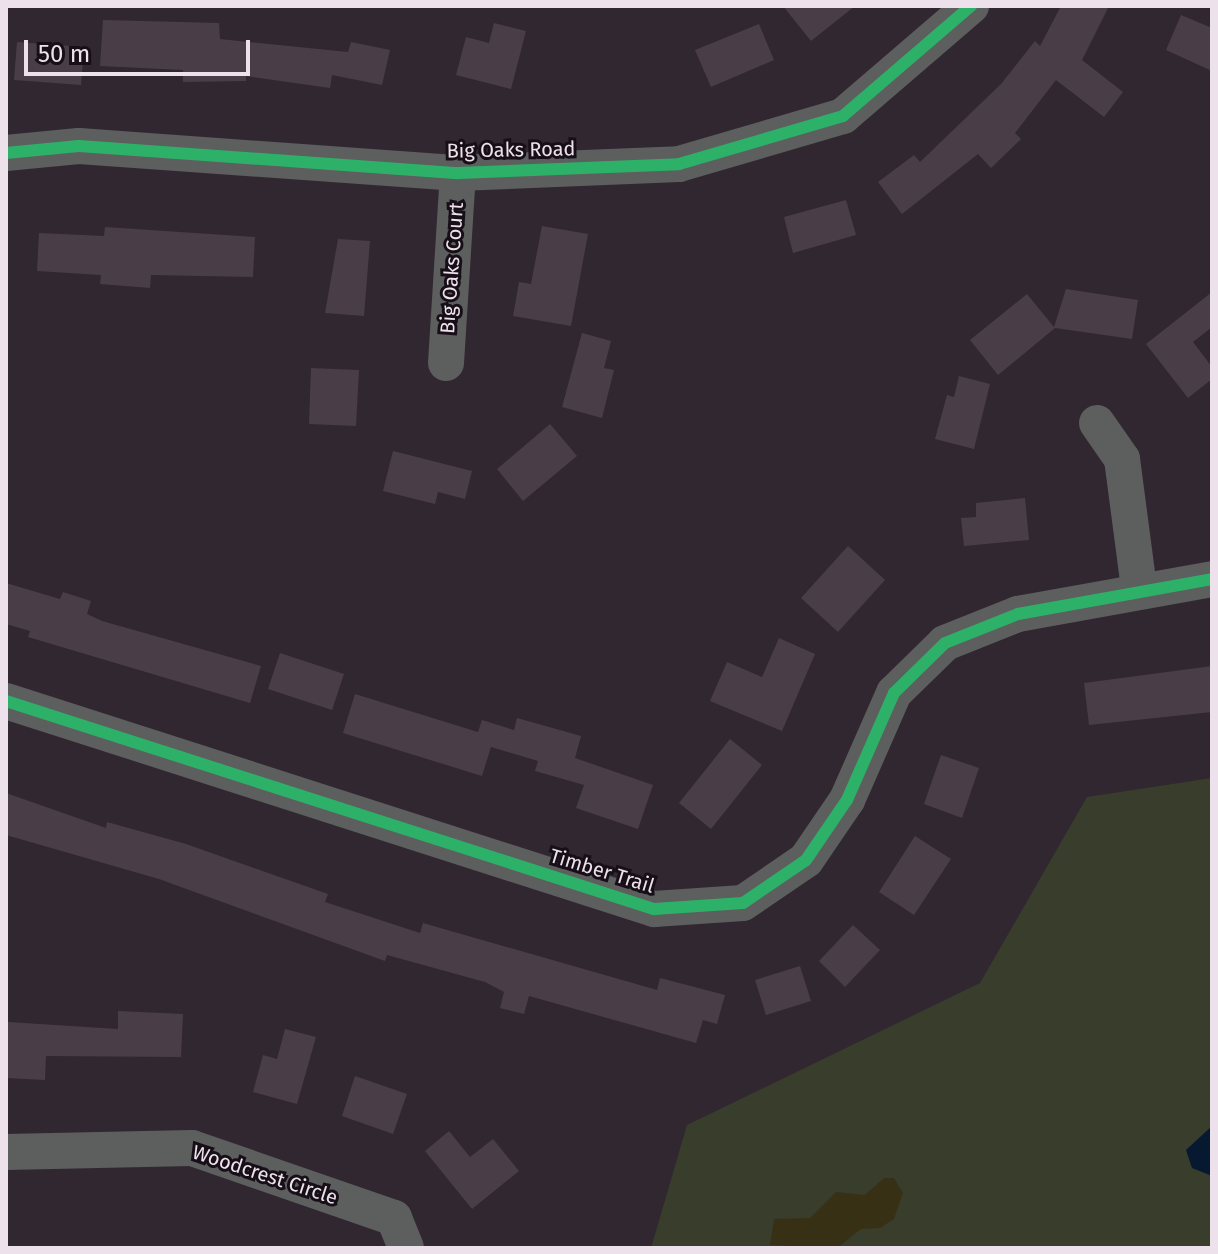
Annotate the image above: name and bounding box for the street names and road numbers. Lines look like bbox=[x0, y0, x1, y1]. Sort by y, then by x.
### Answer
street label: Big Oaks Road bbox=[446, 137, 576, 163]
street label: Big Oaks Court bbox=[435, 201, 469, 335]
street label: Timber Trail bbox=[547, 844, 657, 898]
street label: Woodcrest Circle bbox=[189, 1140, 341, 1210]

